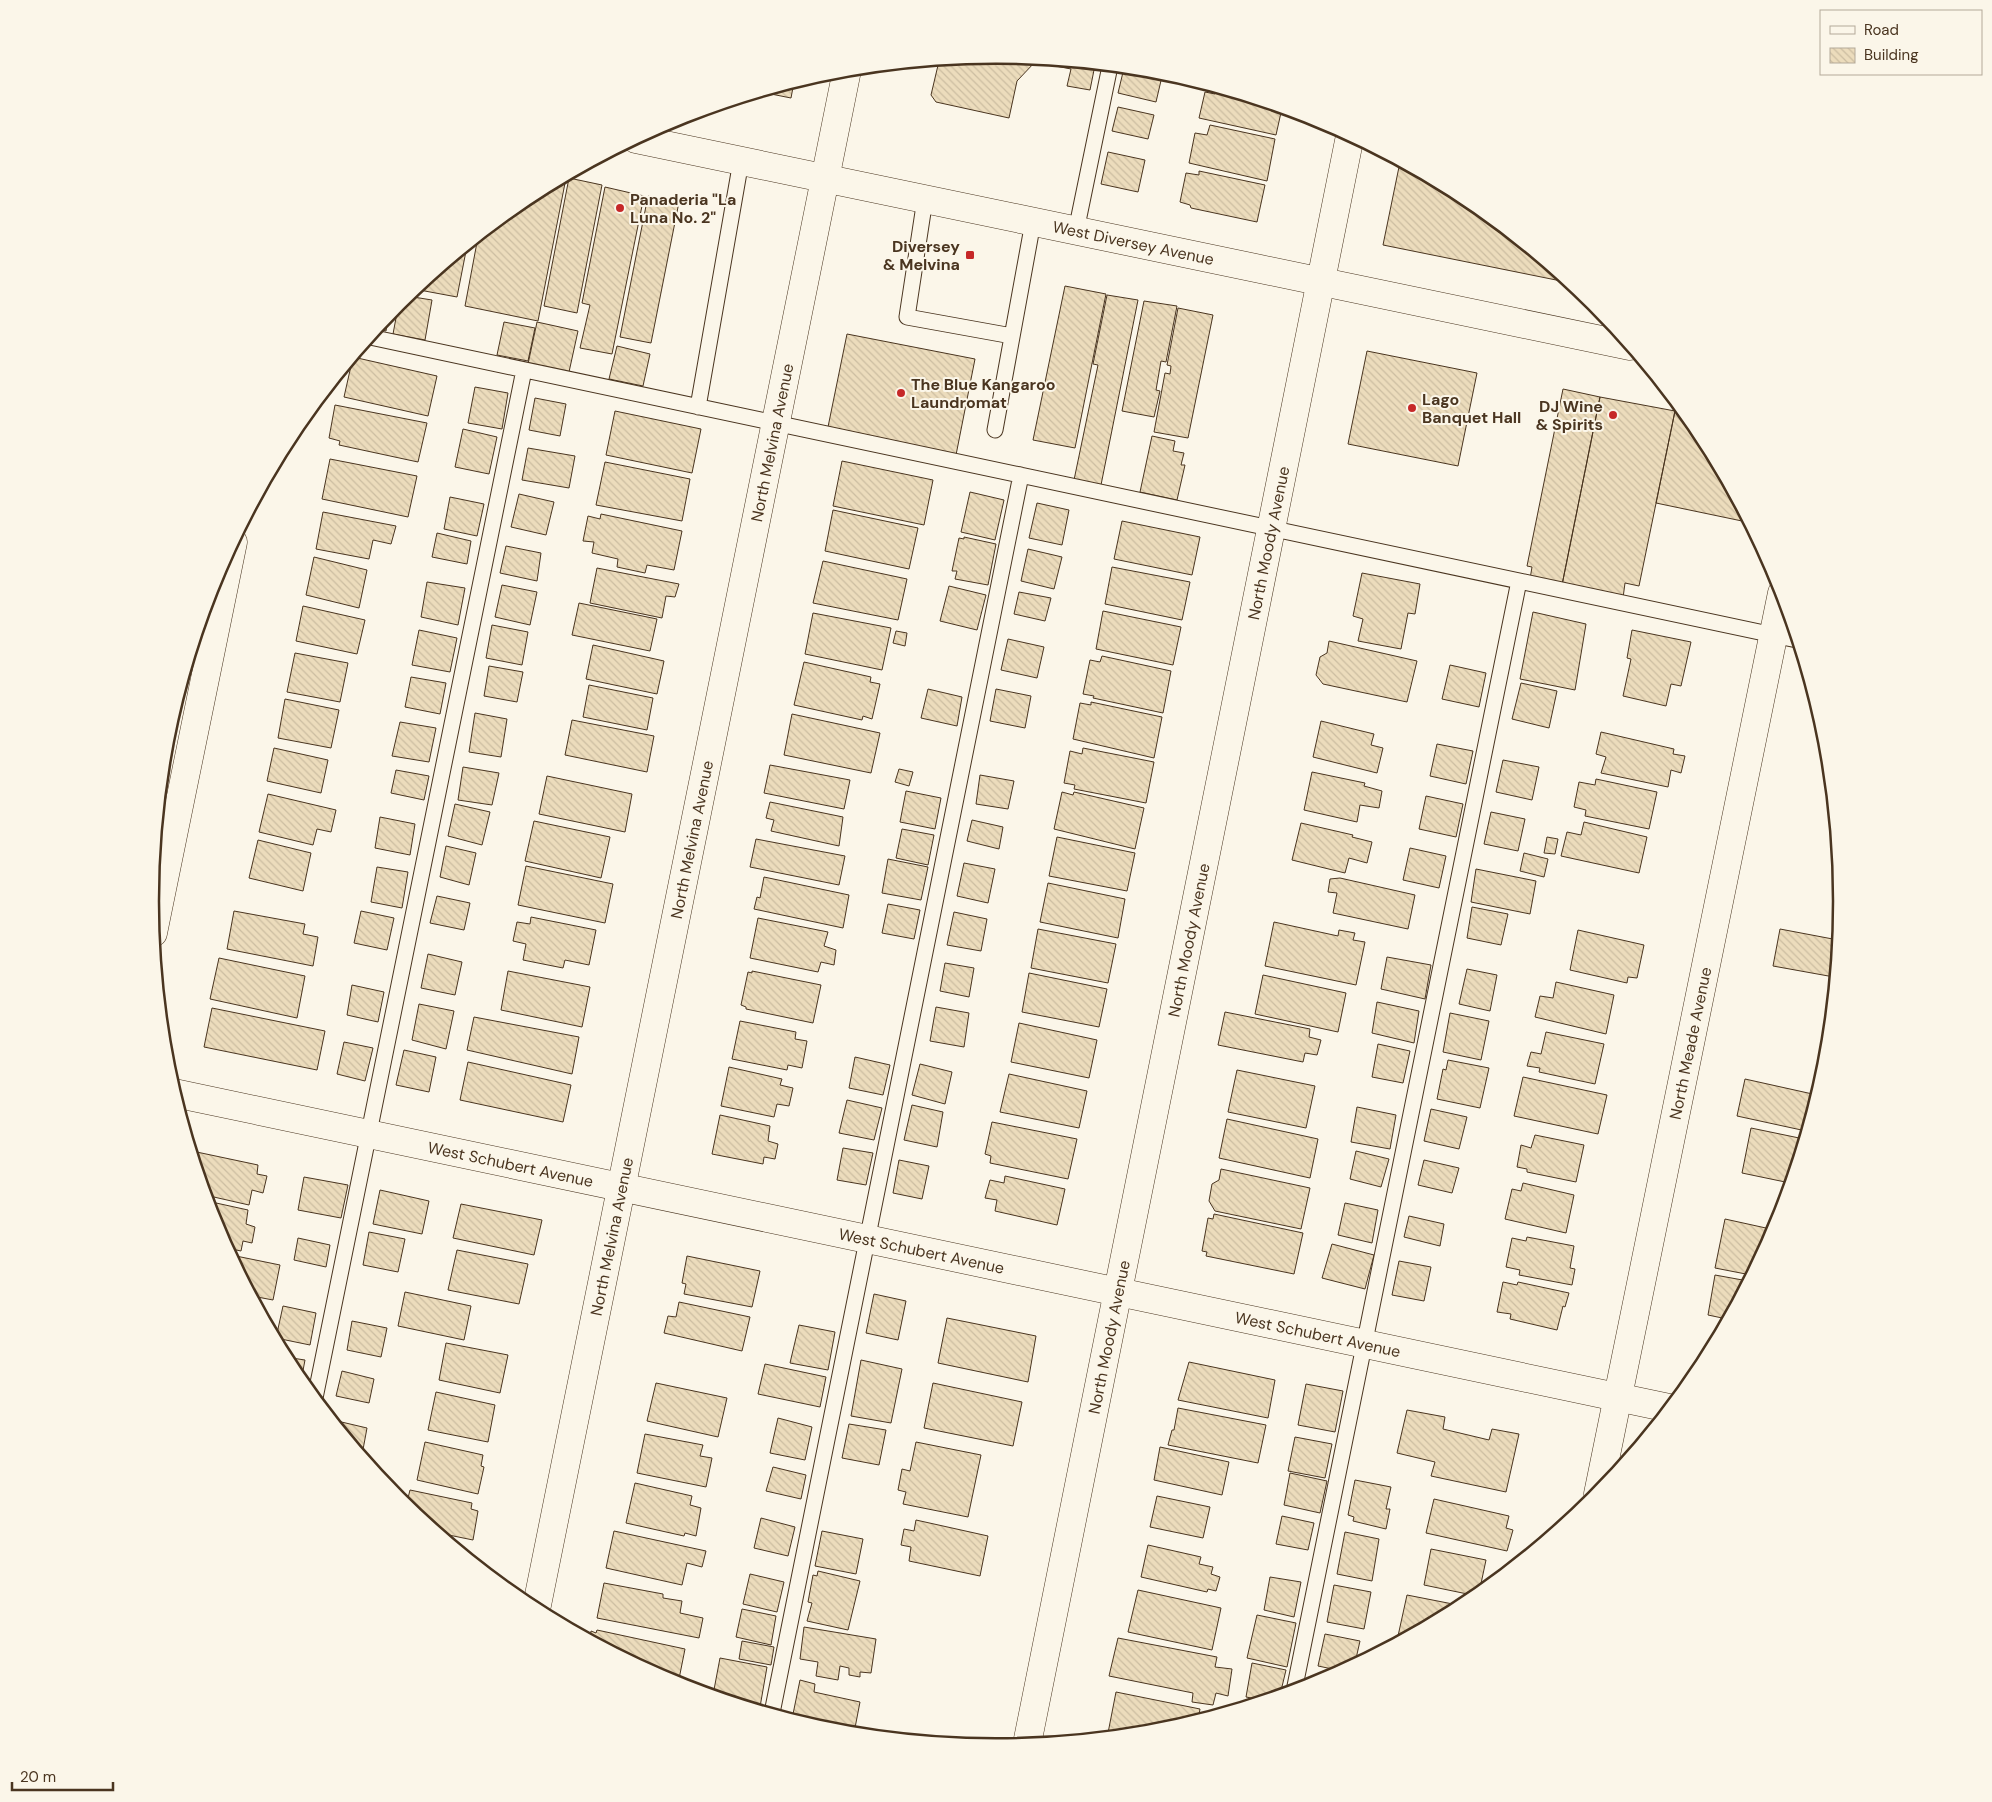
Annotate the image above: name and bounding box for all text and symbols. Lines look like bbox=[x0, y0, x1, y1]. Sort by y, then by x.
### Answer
legend bbox=[1820, 10, 1982, 75]
text: Road bbox=[1864, 20, 1899, 40]
text: Building bbox=[1864, 45, 1919, 65]
place label: Panaderia "La Luna No. 2" bbox=[630, 189, 736, 228]
marker: Panaderia "La Luna No. 2" bbox=[614, 202, 626, 214]
street label: West Diversey Avenue bbox=[1051, 216, 1216, 270]
place label: Diversey & Melvina bbox=[883, 236, 960, 275]
marker: Diversey & Melvina bbox=[964, 249, 976, 261]
street label: North Melvina Avenue bbox=[746, 362, 799, 524]
place label: The Blue Kangaroo Laundromat bbox=[911, 374, 1056, 413]
marker: The Blue Kangaroo Laundromat bbox=[895, 387, 907, 399]
place label: Lago Banquet Hall bbox=[1422, 389, 1521, 428]
place label: DJ Wine & Spirits bbox=[1536, 396, 1603, 435]
marker: Lago Banquet Hall bbox=[1406, 402, 1418, 414]
marker: DJ Wine & Spirits bbox=[1607, 409, 1619, 421]
street label: North Moody Avenue bbox=[1243, 464, 1294, 622]
street label: North Melvina Avenue bbox=[666, 759, 718, 921]
street label: North Moody Avenue bbox=[1163, 861, 1215, 1019]
street label: North Meade Avenue bbox=[1665, 965, 1716, 1122]
street label: West Schubert Avenue bbox=[426, 1137, 595, 1192]
street label: North Melvina Avenue bbox=[586, 1156, 638, 1318]
street label: West Schubert Avenue bbox=[837, 1223, 1006, 1279]
street label: North Moody Avenue bbox=[1084, 1259, 1135, 1416]
street label: West Schubert Avenue bbox=[1233, 1307, 1403, 1362]
scale bar bbox=[12, 1760, 114, 1792]
text: 20 m bbox=[20, 1767, 56, 1787]

